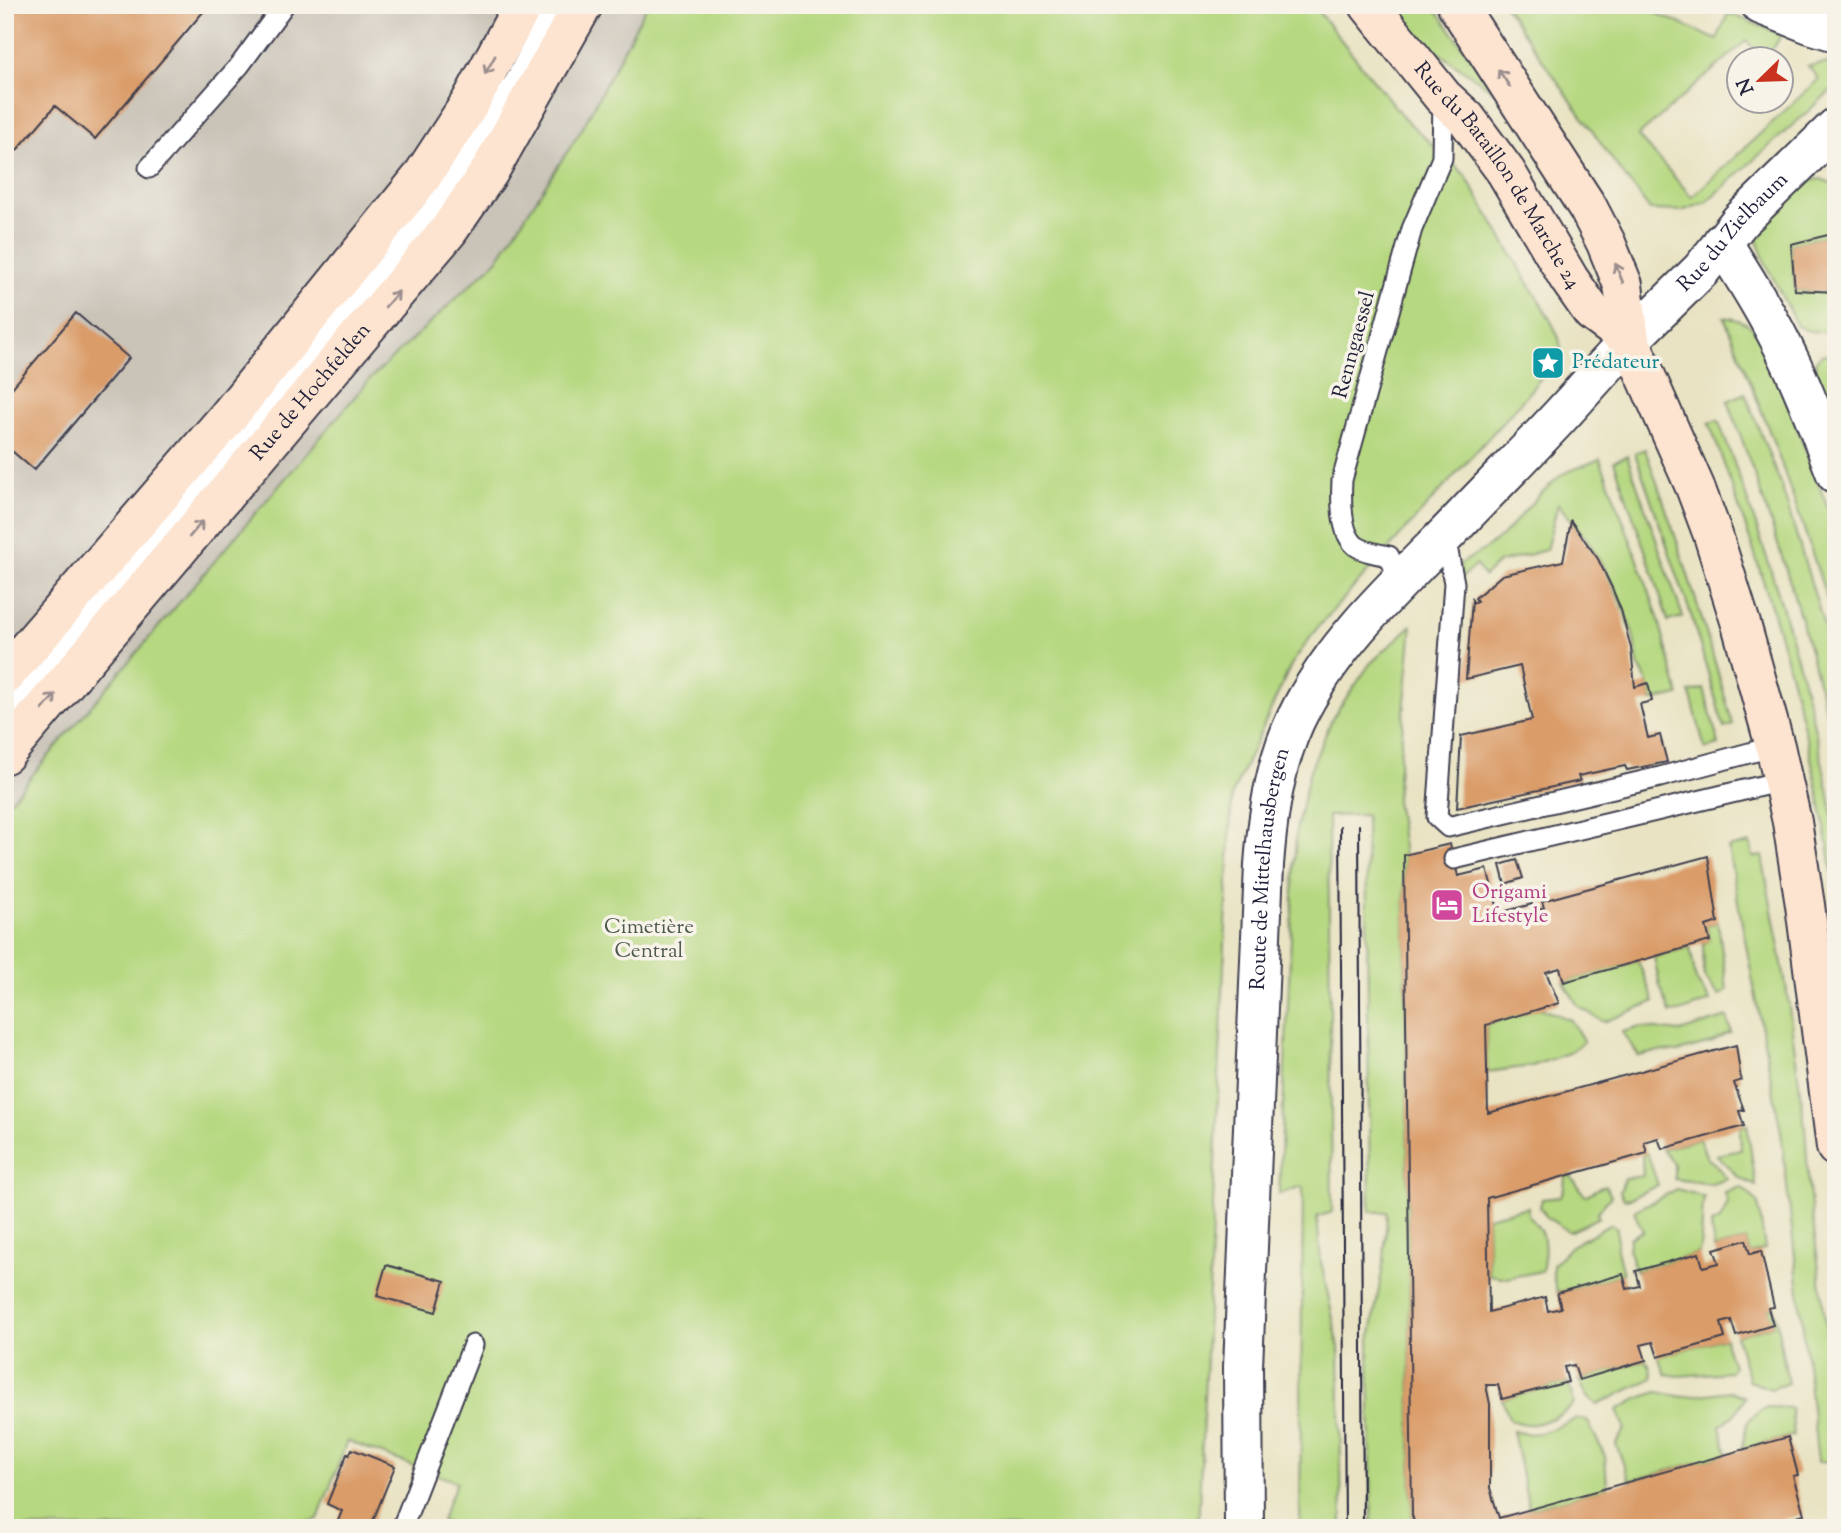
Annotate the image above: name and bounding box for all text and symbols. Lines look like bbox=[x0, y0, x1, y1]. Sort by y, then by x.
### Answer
north arrow bbox=[1726, 46, 1796, 116]
one-way arrow bbox=[483, 55, 497, 75]
street label: Rue du Bataillon de Marche 24 bbox=[1406, 56, 1587, 296]
one-way arrow bbox=[1496, 68, 1510, 88]
text: N bbox=[1731, 73, 1762, 98]
street label: Rue du Zielbaum bbox=[1671, 166, 1796, 300]
one-way arrow bbox=[1611, 263, 1624, 285]
street label: Renngaessel bbox=[1326, 288, 1384, 402]
one-way arrow bbox=[384, 291, 400, 309]
street label: Rue de Hochfelden bbox=[244, 317, 379, 468]
place icon: Prédateur bbox=[1529, 344, 1567, 382]
place label: Prédateur bbox=[1572, 348, 1660, 378]
one-way arrow bbox=[188, 520, 204, 538]
one-way arrow bbox=[41, 694, 57, 712]
street label: Route de Mittelhausbergen bbox=[1244, 744, 1299, 991]
place label: Origami Lifestyle bbox=[1472, 878, 1548, 932]
hotel icon: Origami Lifestyle bbox=[1428, 886, 1466, 924]
park label: Cimetière Central bbox=[604, 913, 694, 967]

